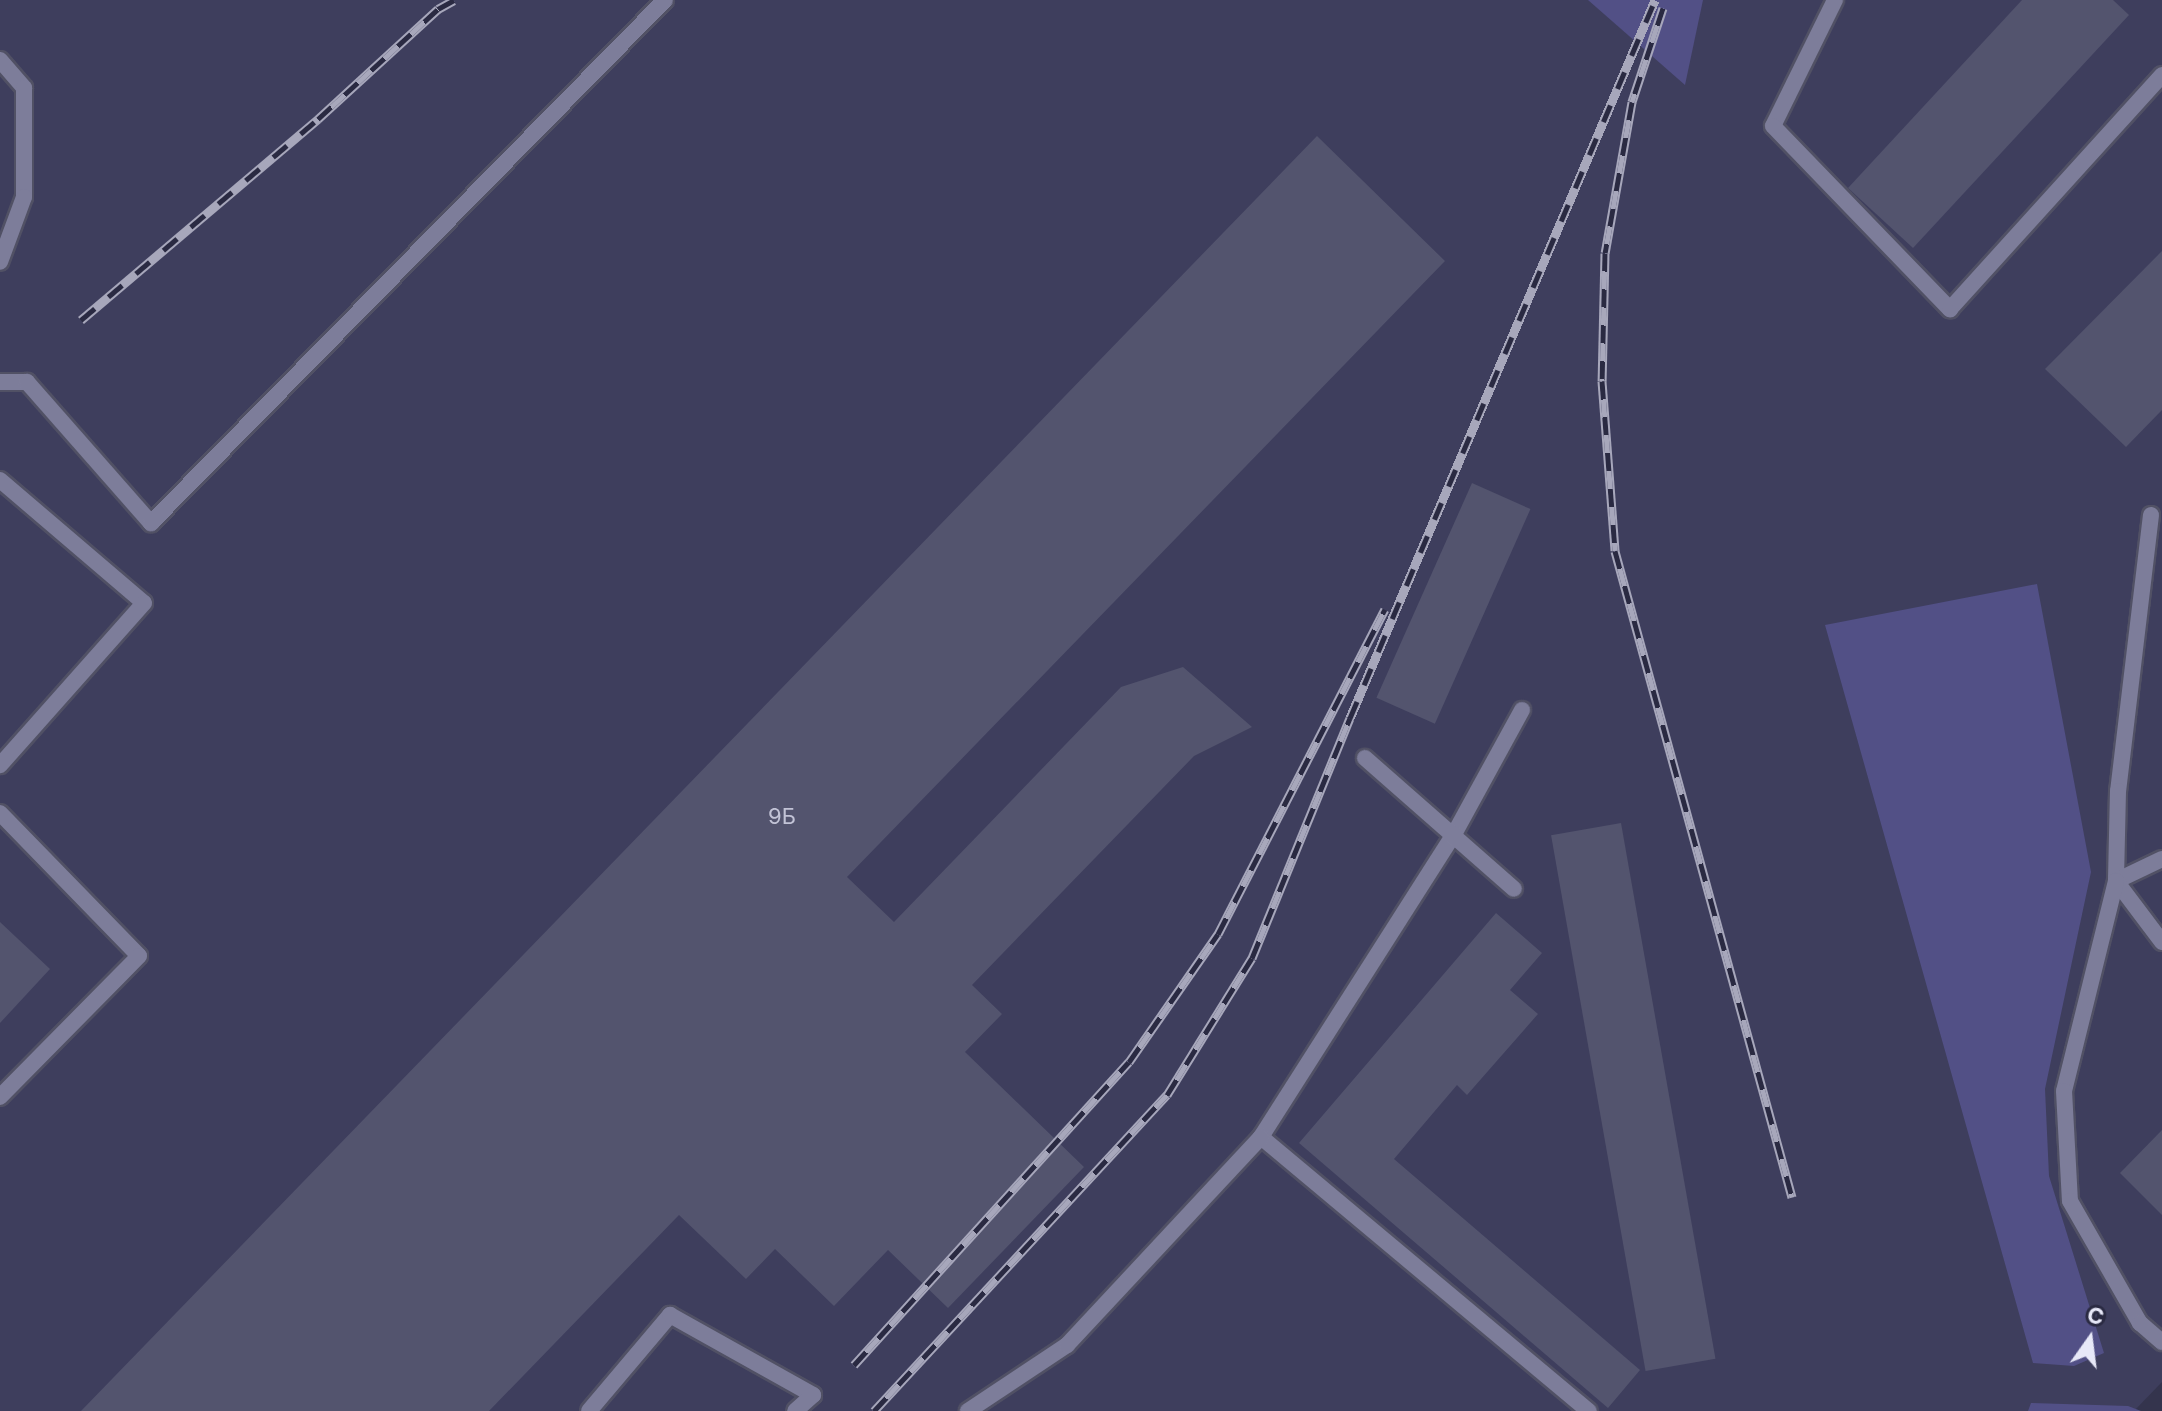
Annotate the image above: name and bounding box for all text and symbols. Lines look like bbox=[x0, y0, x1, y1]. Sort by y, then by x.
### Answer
house number: 9Б bbox=[768, 804, 796, 830]
north arrow bbox=[2050, 1299, 2130, 1379]
text: С bbox=[2085, 1301, 2107, 1330]

